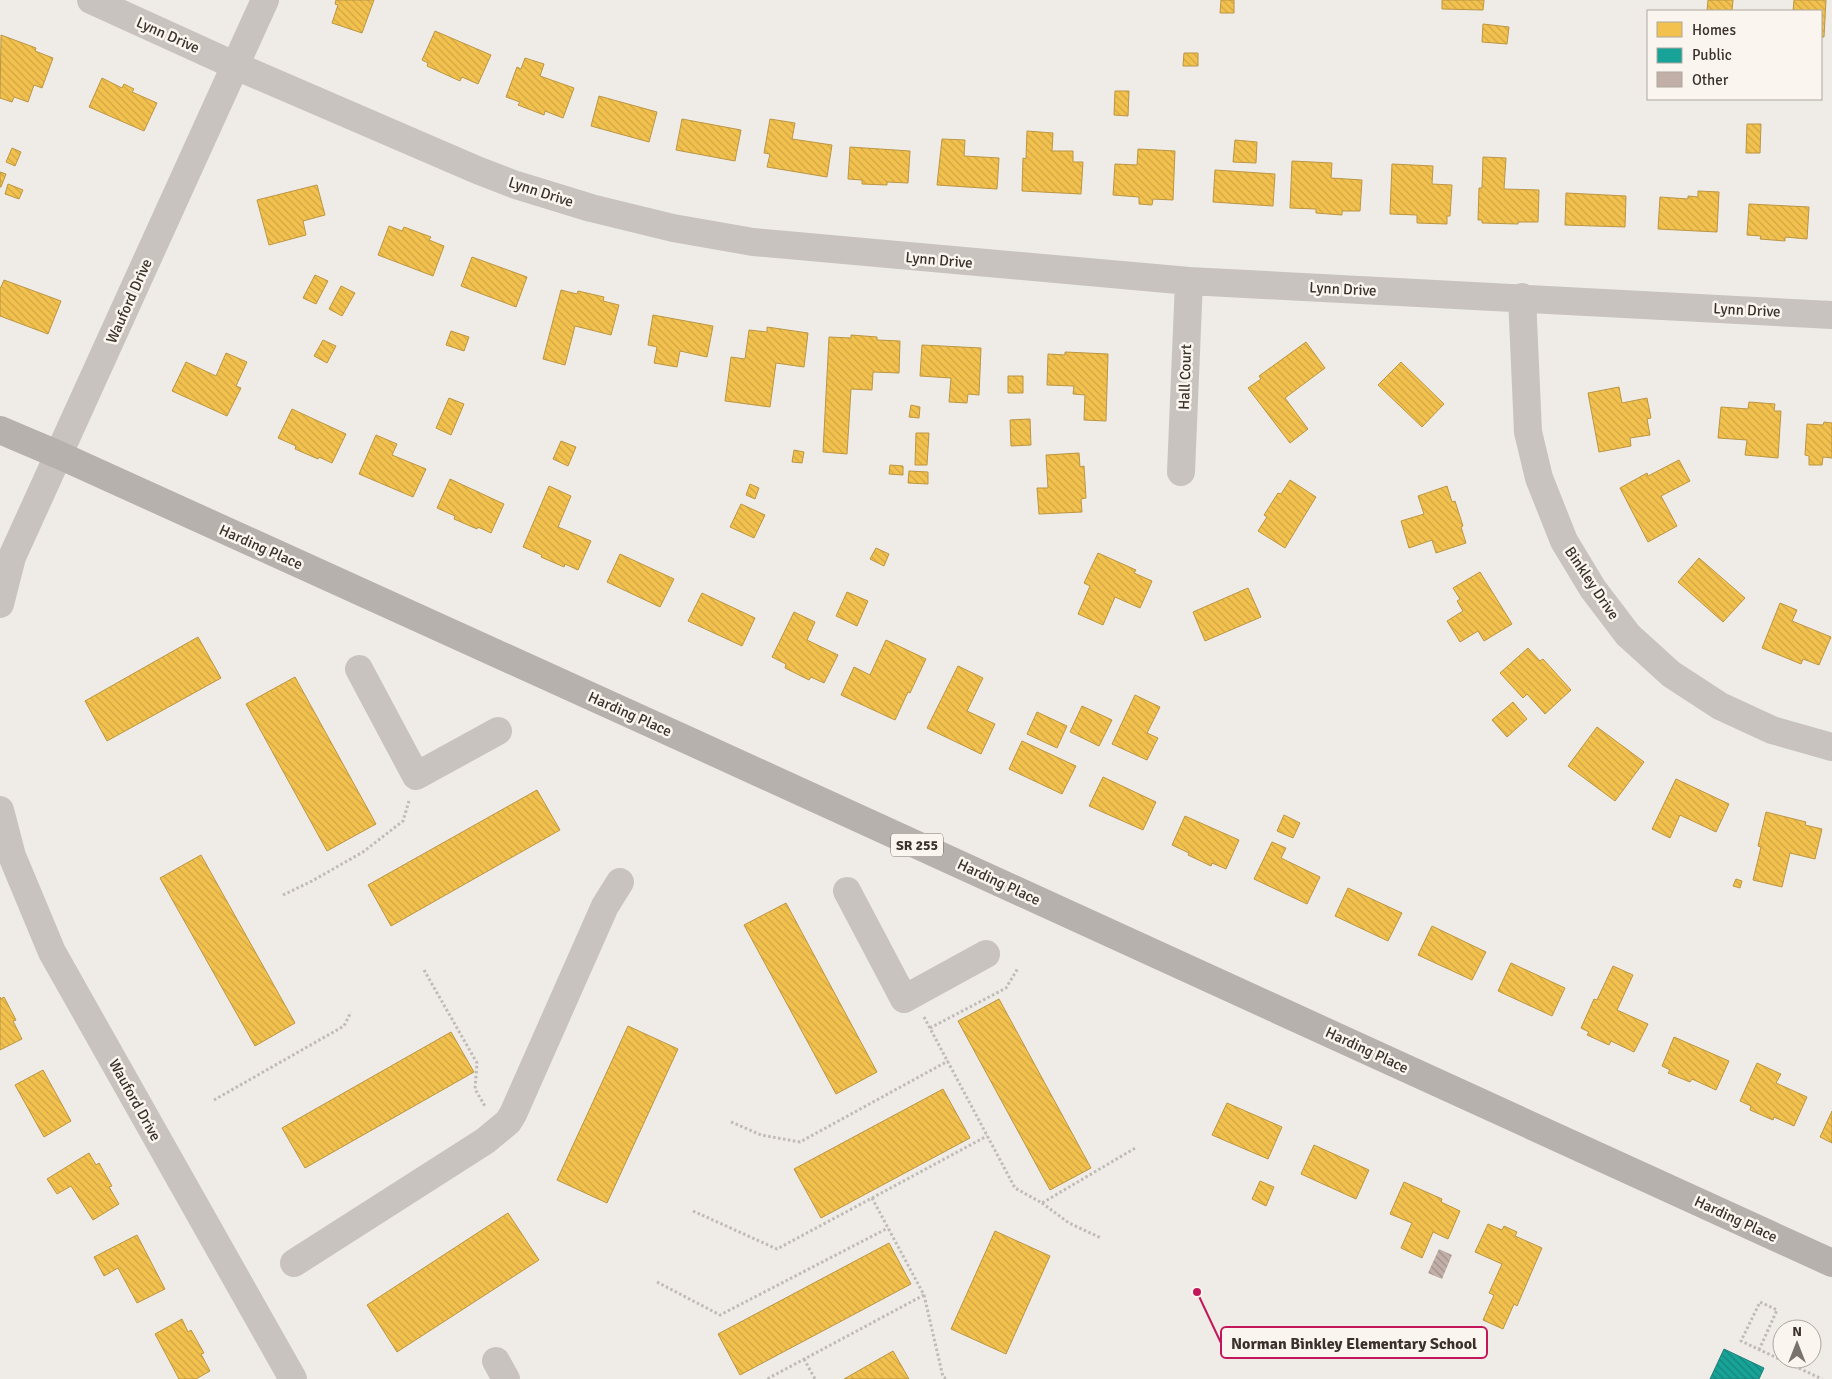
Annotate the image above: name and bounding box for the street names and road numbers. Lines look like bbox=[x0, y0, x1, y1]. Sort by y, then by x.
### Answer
street label: Lynn Drive bbox=[134, 13, 202, 57]
street label: Lynn Drive bbox=[506, 173, 576, 211]
street label: Lynn Drive bbox=[905, 248, 973, 272]
street label: Wauford Drive bbox=[102, 256, 156, 346]
street label: Lynn Drive bbox=[1309, 278, 1377, 300]
street label: Lynn Drive bbox=[1713, 299, 1781, 321]
street label: Hall Court bbox=[1175, 344, 1195, 410]
street label: Harding Place bbox=[216, 521, 306, 573]
street label: Binkley Drive bbox=[1561, 543, 1623, 623]
street label: Harding Place bbox=[585, 688, 675, 740]
road number: SR 255 bbox=[891, 834, 943, 856]
street label: Harding Place bbox=[955, 855, 1043, 909]
street label: Harding Place bbox=[1323, 1023, 1411, 1077]
street label: Wauford Drive bbox=[105, 1056, 165, 1144]
street label: Harding Place bbox=[1692, 1192, 1780, 1246]

